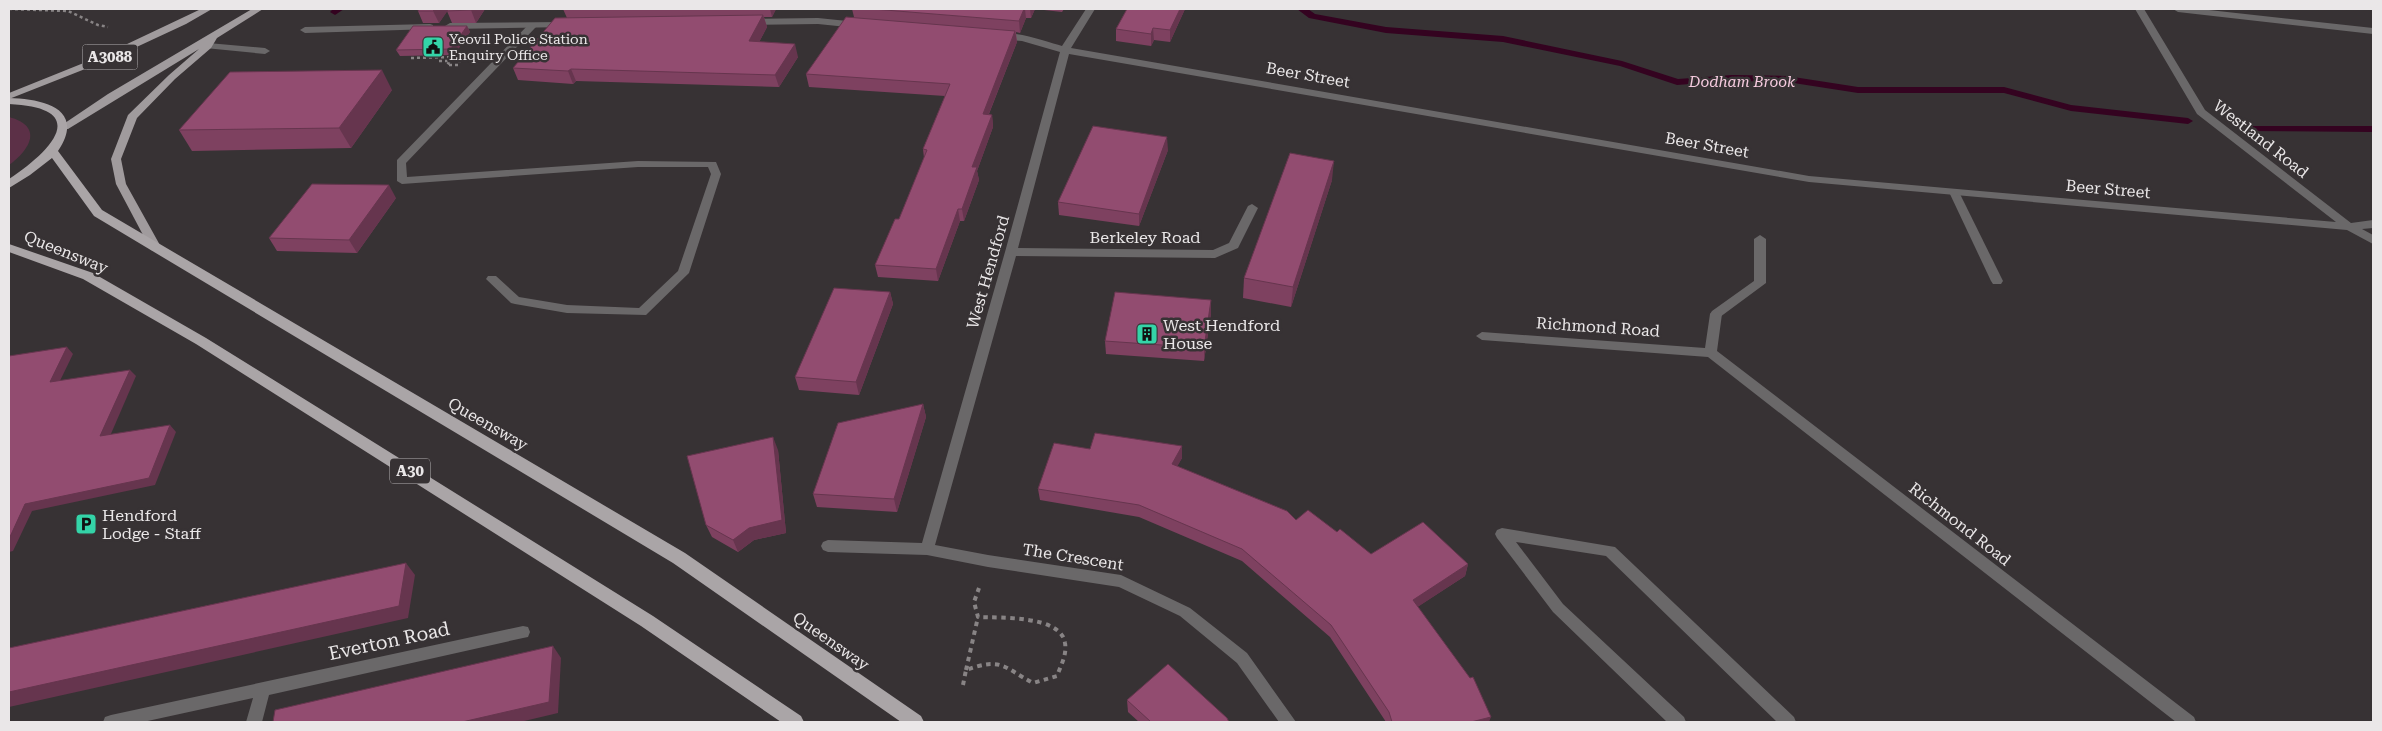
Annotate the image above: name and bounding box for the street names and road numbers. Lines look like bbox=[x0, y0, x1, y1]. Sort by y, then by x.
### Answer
road number: A3088 bbox=[82, 44, 138, 70]
street label: Beer Street bbox=[1265, 58, 1352, 92]
street label: Westland Road bbox=[2210, 96, 2312, 182]
street label: Beer Street bbox=[1664, 128, 1751, 162]
street label: Beer Street bbox=[2065, 176, 2151, 202]
street label: West Hendford bbox=[963, 213, 1013, 331]
street label: Queensway bbox=[21, 227, 111, 278]
street label: Berkeley Road bbox=[1090, 228, 1200, 247]
street label: Richmond Road bbox=[1536, 313, 1660, 341]
street label: Queensway bbox=[445, 394, 532, 455]
road number: A30 bbox=[390, 458, 430, 484]
street label: Richmond Road bbox=[1905, 478, 2015, 570]
street label: The Crescent bbox=[1021, 540, 1125, 574]
street label: Queensway bbox=[789, 608, 873, 675]
street label: Everton Road bbox=[326, 617, 452, 665]

